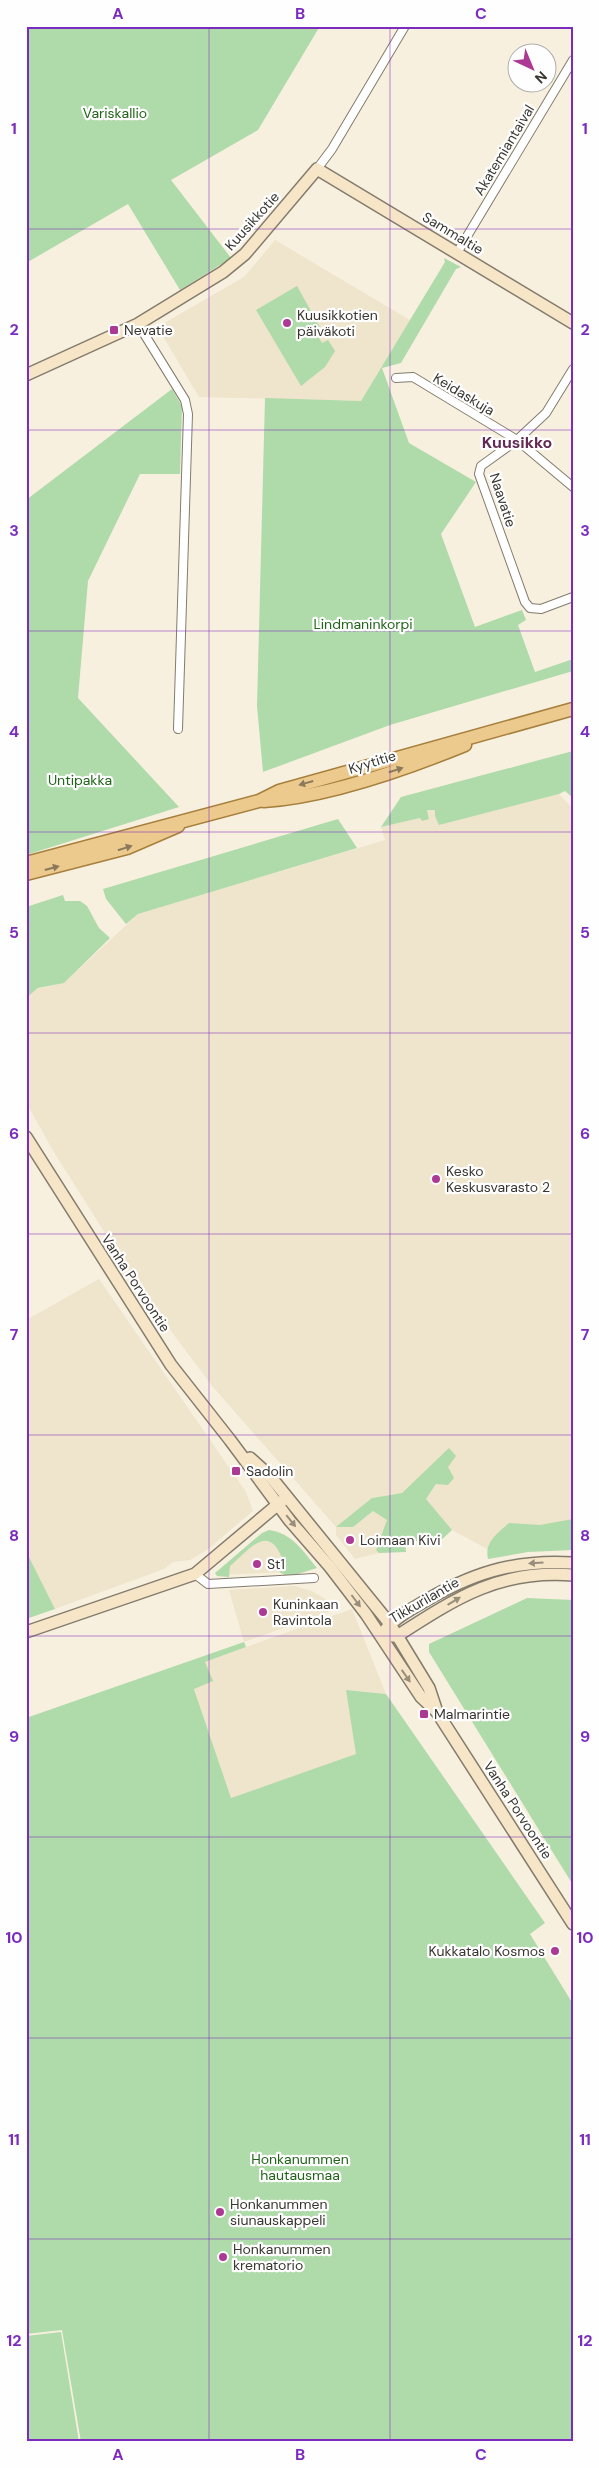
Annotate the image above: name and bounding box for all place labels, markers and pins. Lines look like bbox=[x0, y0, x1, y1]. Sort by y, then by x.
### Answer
place label: Kuusikkotien päiväkoti bbox=[297, 306, 378, 340]
marker: Kuusikkotien päiväkoti bbox=[281, 317, 293, 329]
place label: Nevatie bbox=[124, 321, 173, 339]
marker: Nevatie bbox=[108, 324, 120, 336]
place label: Kesko Keskusvarasto 2 bbox=[446, 1162, 550, 1196]
marker: Kesko Keskusvarasto 2 bbox=[430, 1173, 442, 1185]
place label: Sadolin bbox=[246, 1462, 293, 1480]
marker: Sadolin bbox=[230, 1465, 242, 1477]
place label: Loimaan Kivi bbox=[360, 1531, 441, 1549]
marker: Loimaan Kivi bbox=[344, 1534, 356, 1546]
place label: St1 bbox=[267, 1555, 285, 1573]
marker: St1 bbox=[251, 1558, 263, 1570]
place label: Kuninkaan Ravintola bbox=[273, 1595, 339, 1629]
marker: Kuninkaan Ravintola bbox=[257, 1606, 269, 1618]
place label: Malmarintie bbox=[434, 1705, 510, 1723]
marker: Malmarintie bbox=[418, 1708, 430, 1720]
place label: Kukkatalo Kosmos bbox=[428, 1942, 545, 1960]
marker: Kukkatalo Kosmos bbox=[549, 1945, 561, 1957]
place label: Honkanummen siunauskappeli bbox=[230, 2195, 327, 2229]
marker: Honkanummen siunauskappeli bbox=[214, 2206, 226, 2218]
place label: Honkanummen krematorio bbox=[233, 2240, 330, 2274]
marker: Honkanummen krematorio bbox=[217, 2251, 229, 2263]

